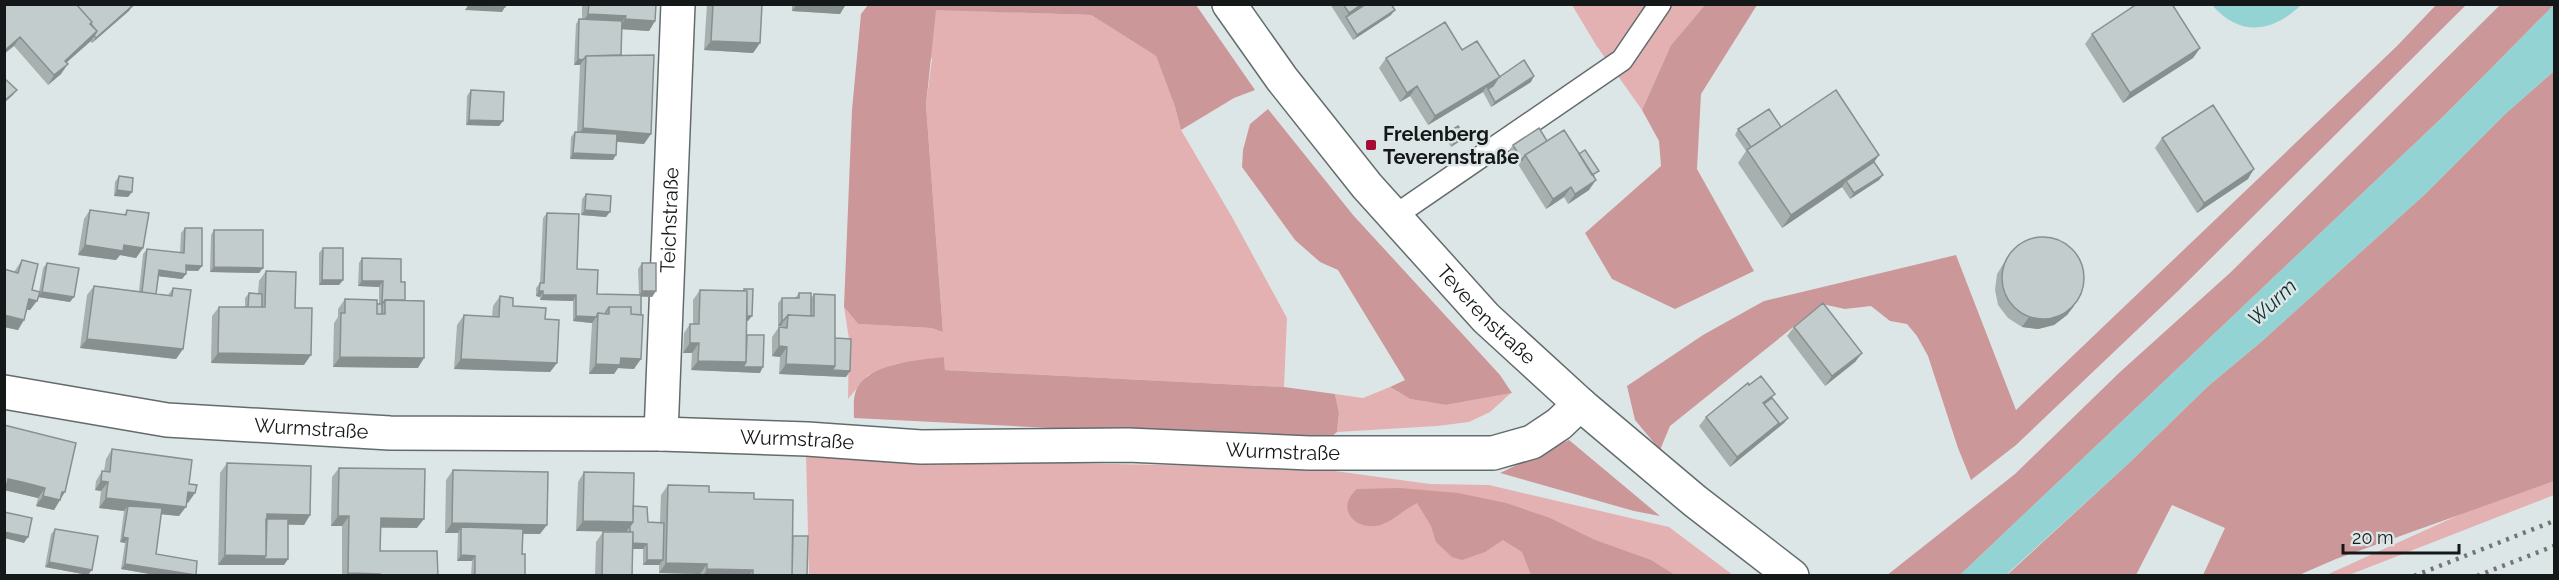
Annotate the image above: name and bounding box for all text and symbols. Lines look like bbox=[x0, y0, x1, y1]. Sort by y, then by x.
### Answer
place label: Frelenberg Teverenstraße bbox=[1383, 122, 1519, 169]
marker: Frelenberg Teverenstraße bbox=[1364, 138, 1378, 152]
street label: Teichstraße bbox=[655, 167, 684, 273]
street label: Teverenstraße bbox=[1432, 260, 1541, 370]
water label: Wurm bbox=[2242, 273, 2302, 331]
street label: Wurmstraße bbox=[254, 413, 369, 444]
street label: Wurmstraße bbox=[740, 425, 855, 454]
street label: Wurmstraße bbox=[1225, 437, 1340, 465]
scale bar bbox=[2343, 517, 2458, 555]
text: 20 m bbox=[2352, 527, 2394, 548]

